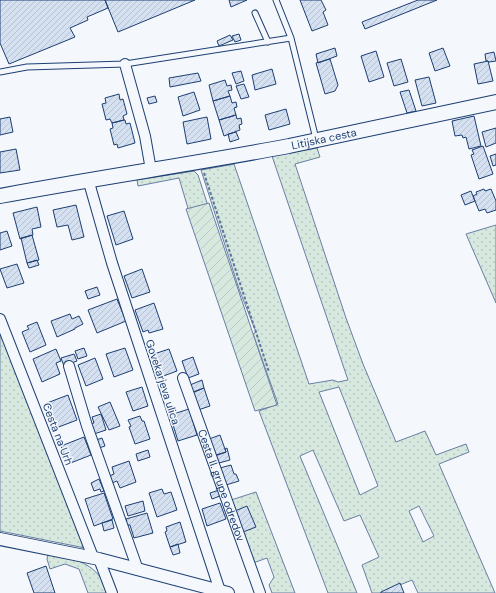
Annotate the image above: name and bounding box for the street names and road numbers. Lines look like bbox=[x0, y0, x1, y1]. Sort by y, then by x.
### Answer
street label: Litijska cesta bbox=[290, 125, 358, 152]
street label: Govekarjeva ulica bbox=[143, 338, 183, 426]
street label: Cesta na Urh bbox=[40, 401, 76, 467]
street label: Cesta II. grupe odredov bbox=[195, 427, 248, 543]

